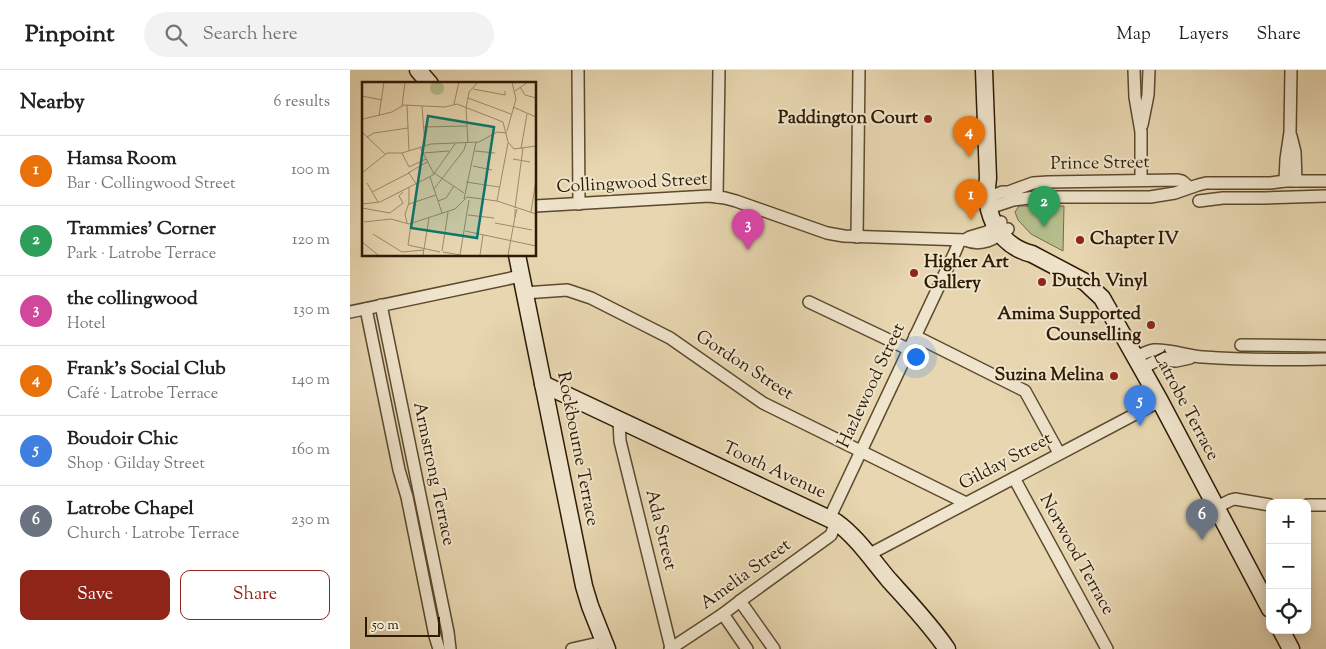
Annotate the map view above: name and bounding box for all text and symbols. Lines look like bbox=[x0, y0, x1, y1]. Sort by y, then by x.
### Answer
search box bbox=[144, 12, 494, 57]
text: Pinpoint bbox=[25, 18, 114, 52]
icon: search bbox=[162, 21, 190, 49]
text: Search here bbox=[202, 21, 298, 48]
text: Map bbox=[1116, 22, 1151, 48]
text: Layers bbox=[1179, 22, 1229, 48]
text: Share bbox=[1257, 22, 1301, 48]
inset map bbox=[362, 82, 536, 256]
text: Nearby bbox=[20, 88, 85, 118]
text: 6 results bbox=[274, 91, 330, 114]
place label: Paddington Court bbox=[778, 106, 919, 132]
marker: Paddington Court bbox=[922, 113, 934, 125]
pin: 4 bbox=[953, 116, 985, 157]
text: Hamsa Room bbox=[67, 146, 176, 173]
street label: Prince Street bbox=[1050, 150, 1150, 178]
text: 1 bbox=[33, 159, 39, 182]
text: 100 m bbox=[291, 159, 330, 182]
street label: Collingwood Street bbox=[556, 167, 708, 201]
text: Bar · Collingwood Street bbox=[67, 173, 236, 196]
pin: 1 bbox=[955, 179, 987, 220]
pin: 2 bbox=[1028, 186, 1060, 227]
pin: 3 bbox=[732, 209, 764, 250]
text: Trammies' Corner bbox=[67, 216, 216, 243]
place label: Chapter IV bbox=[1090, 227, 1179, 253]
text: 2 bbox=[32, 229, 40, 252]
text: 120 m bbox=[292, 229, 330, 252]
marker: Chapter IV bbox=[1074, 234, 1086, 246]
text: Park · Latrobe Terrace bbox=[67, 243, 216, 266]
place label: Higher Art Gallery bbox=[924, 250, 1009, 297]
marker: Higher Art Gallery bbox=[908, 267, 920, 279]
place label: Dutch Vinyl bbox=[1052, 269, 1149, 295]
marker: Dutch Vinyl bbox=[1036, 276, 1048, 288]
text: the collingwood bbox=[67, 286, 198, 313]
text: 3 bbox=[33, 299, 39, 322]
text: 130 m bbox=[293, 299, 330, 322]
place label: Amima Supported Counselling bbox=[997, 302, 1142, 349]
text: Hotel bbox=[67, 313, 106, 336]
street label: Hazlewood Street bbox=[832, 319, 912, 453]
marker: Amima Supported Counselling bbox=[1145, 319, 1157, 331]
street label: Gordon Street bbox=[690, 325, 798, 407]
your location bbox=[903, 344, 929, 370]
street label: Latrobe Terrace bbox=[1145, 346, 1225, 466]
text: Frank's Social Club bbox=[67, 356, 226, 383]
place label: Suzina Melina bbox=[995, 363, 1105, 389]
text: 4 bbox=[32, 369, 40, 392]
text: 140 m bbox=[292, 369, 330, 392]
street label: Rockbourne Terrace bbox=[549, 369, 605, 529]
marker: Suzina Melina bbox=[1108, 370, 1120, 382]
text: Café · Latrobe Terrace bbox=[67, 383, 218, 406]
pin: 5 bbox=[1124, 385, 1156, 426]
street label: Armstrong Terrace bbox=[405, 400, 461, 548]
text: Boudoir Chic bbox=[67, 426, 178, 453]
street label: Gilday Street bbox=[955, 427, 1057, 497]
street label: Tooth Avenue bbox=[718, 436, 830, 506]
text: 5 bbox=[33, 439, 39, 462]
text: 160 m bbox=[292, 439, 330, 462]
text: Shop · Gilday Street bbox=[67, 453, 205, 476]
street label: Ada Street bbox=[637, 487, 683, 573]
street label: Norwood Terrace bbox=[1032, 490, 1120, 620]
text: Latrobe Chapel bbox=[67, 496, 194, 523]
pin: 6 bbox=[1186, 499, 1218, 540]
map controls bbox=[1266, 499, 1311, 634]
button: + bbox=[1266, 499, 1311, 544]
text: 6 bbox=[32, 509, 40, 532]
text: 230 m bbox=[291, 509, 330, 532]
text: Church · Latrobe Terrace bbox=[67, 523, 239, 546]
street label: Amelia Street bbox=[695, 533, 797, 617]
button: − bbox=[1266, 544, 1311, 589]
button: Save bbox=[20, 570, 170, 620]
button: Share bbox=[180, 570, 330, 620]
button: locate bbox=[1266, 589, 1311, 634]
scale bar bbox=[365, 614, 440, 637]
text: 50 m bbox=[372, 616, 399, 636]

